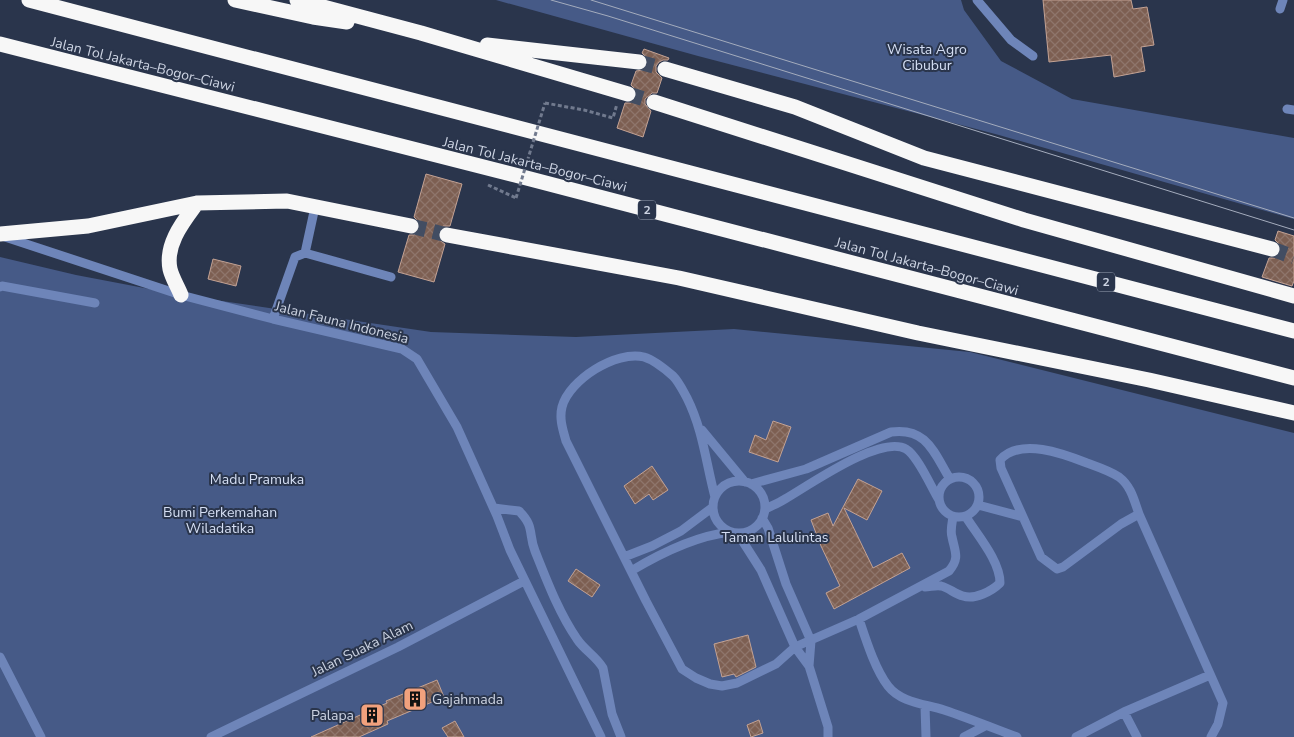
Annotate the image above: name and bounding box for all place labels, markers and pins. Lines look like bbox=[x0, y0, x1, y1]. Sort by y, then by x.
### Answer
building icon: Gajahmada bbox=[402, 686, 428, 712]
place label: Gajahmada bbox=[432, 690, 503, 709]
building icon: Palapa bbox=[359, 702, 385, 728]
place label: Palapa bbox=[311, 706, 354, 725]

